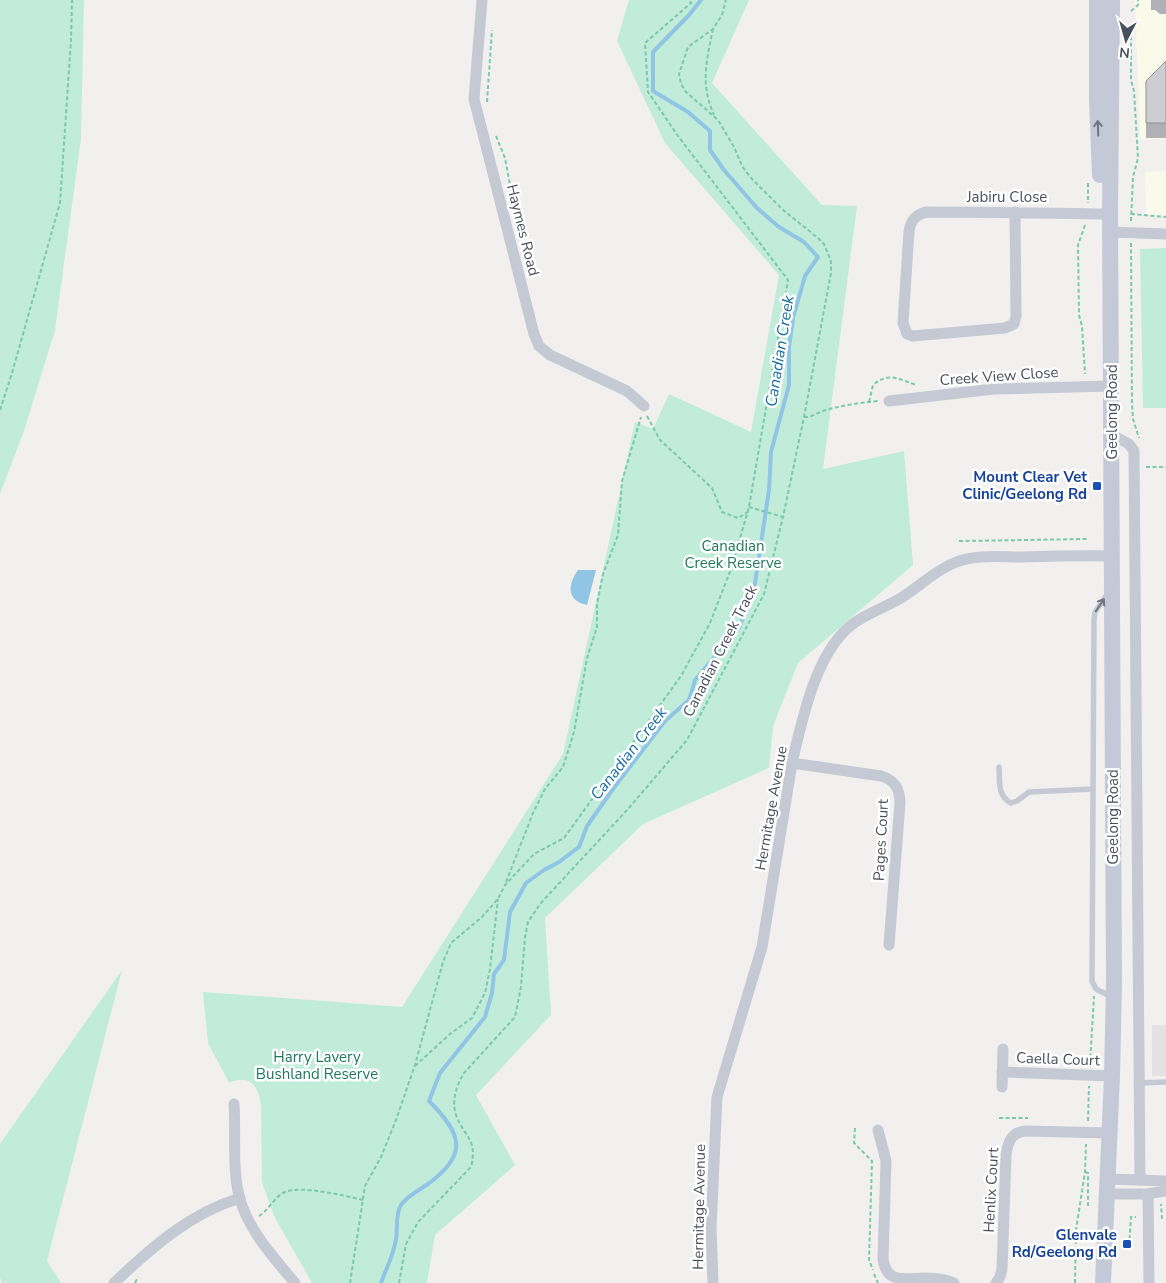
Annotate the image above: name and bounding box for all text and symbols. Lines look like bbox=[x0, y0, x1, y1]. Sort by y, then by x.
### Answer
north arrow bbox=[1101, 15, 1151, 65]
text: N bbox=[1118, 42, 1131, 62]
one-way arrow bbox=[1094, 120, 1103, 136]
street label: Haymes Road bbox=[502, 182, 544, 278]
street label: Jabiru Close bbox=[966, 187, 1047, 207]
water label: Canadian Creek bbox=[760, 293, 800, 409]
street label: Creek View Close bbox=[939, 362, 1059, 390]
street label: Geelong Road bbox=[1102, 364, 1122, 460]
place label: Mount Clear Vet Clinic/Geelong Rd bbox=[962, 467, 1087, 504]
marker: Mount Clear Vet Clinic/Geelong Rd bbox=[1091, 480, 1103, 492]
park label: Canadian Creek Reserve bbox=[684, 536, 782, 573]
street label: Canadian Creek Track bbox=[678, 581, 762, 720]
one-way arrow bbox=[1095, 598, 1105, 612]
water label: Canadian Creek bbox=[585, 702, 673, 805]
street label: Hermitage Avenue bbox=[750, 744, 792, 872]
street label: Geelong Road bbox=[1103, 769, 1123, 865]
street label: Pages Court bbox=[869, 798, 893, 882]
park label: Harry Lavery Bushland Reserve bbox=[256, 1047, 378, 1084]
street label: Caella Court bbox=[1016, 1048, 1101, 1070]
street label: Hermitage Avenue bbox=[688, 1144, 710, 1270]
street label: Henlix Court bbox=[979, 1146, 1003, 1233]
place label: Glenvale Rd/Geelong Rd bbox=[1012, 1225, 1117, 1262]
marker: Glenvale Rd/Geelong Rd bbox=[1121, 1238, 1133, 1250]

